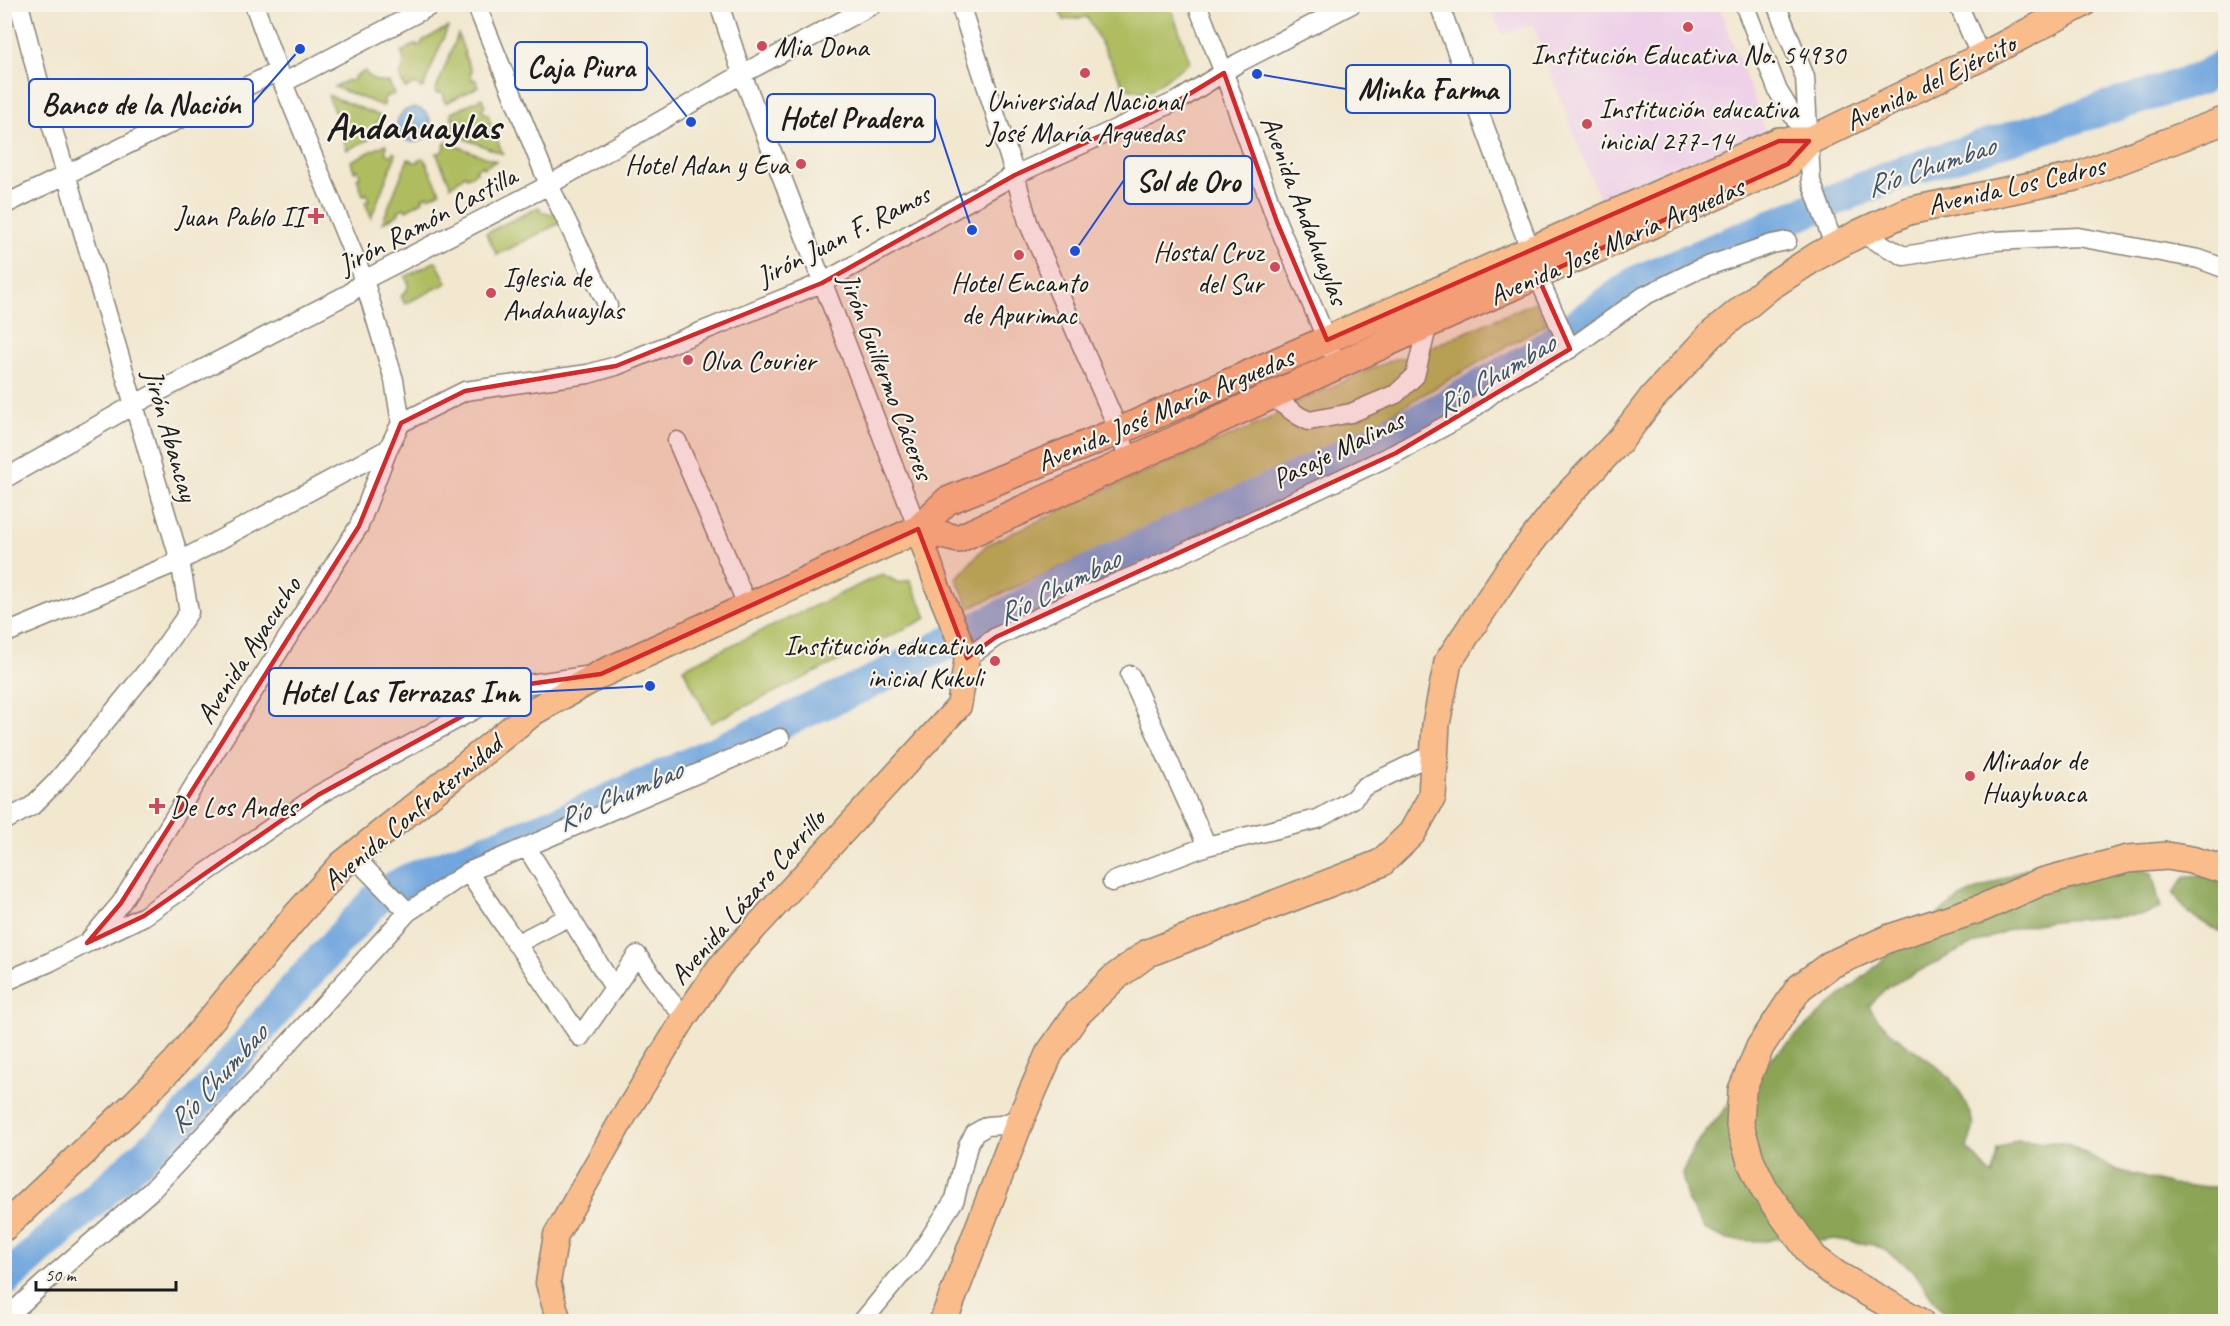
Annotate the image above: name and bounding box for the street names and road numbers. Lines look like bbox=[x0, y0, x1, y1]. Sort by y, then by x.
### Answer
street label: Avenida del Ejército bbox=[1839, 24, 2024, 138]
street label: Avenida Andahuaylas bbox=[1253, 111, 1358, 312]
street label: Avenida Los Cedros bbox=[1924, 147, 2110, 222]
street label: Jirón Ramón Castilla bbox=[330, 157, 525, 283]
street label: Avenida José María Arguedas bbox=[1483, 168, 1751, 313]
street label: Jirón Juan F. Ramos bbox=[749, 175, 938, 295]
street label: Jirón Guillermo Cáceres bbox=[831, 266, 943, 486]
street label: Avenida José María Arguedas bbox=[1031, 338, 1301, 479]
street label: Jirón Abancay bbox=[135, 363, 207, 507]
street label: Pasaje Malinas bbox=[1266, 401, 1412, 496]
street label: Avenida Ayacucho bbox=[188, 568, 310, 730]
street label: Avenida Confraternidad bbox=[315, 724, 512, 897]
street label: Avenida Lázaro Carrillo bbox=[661, 800, 835, 992]

